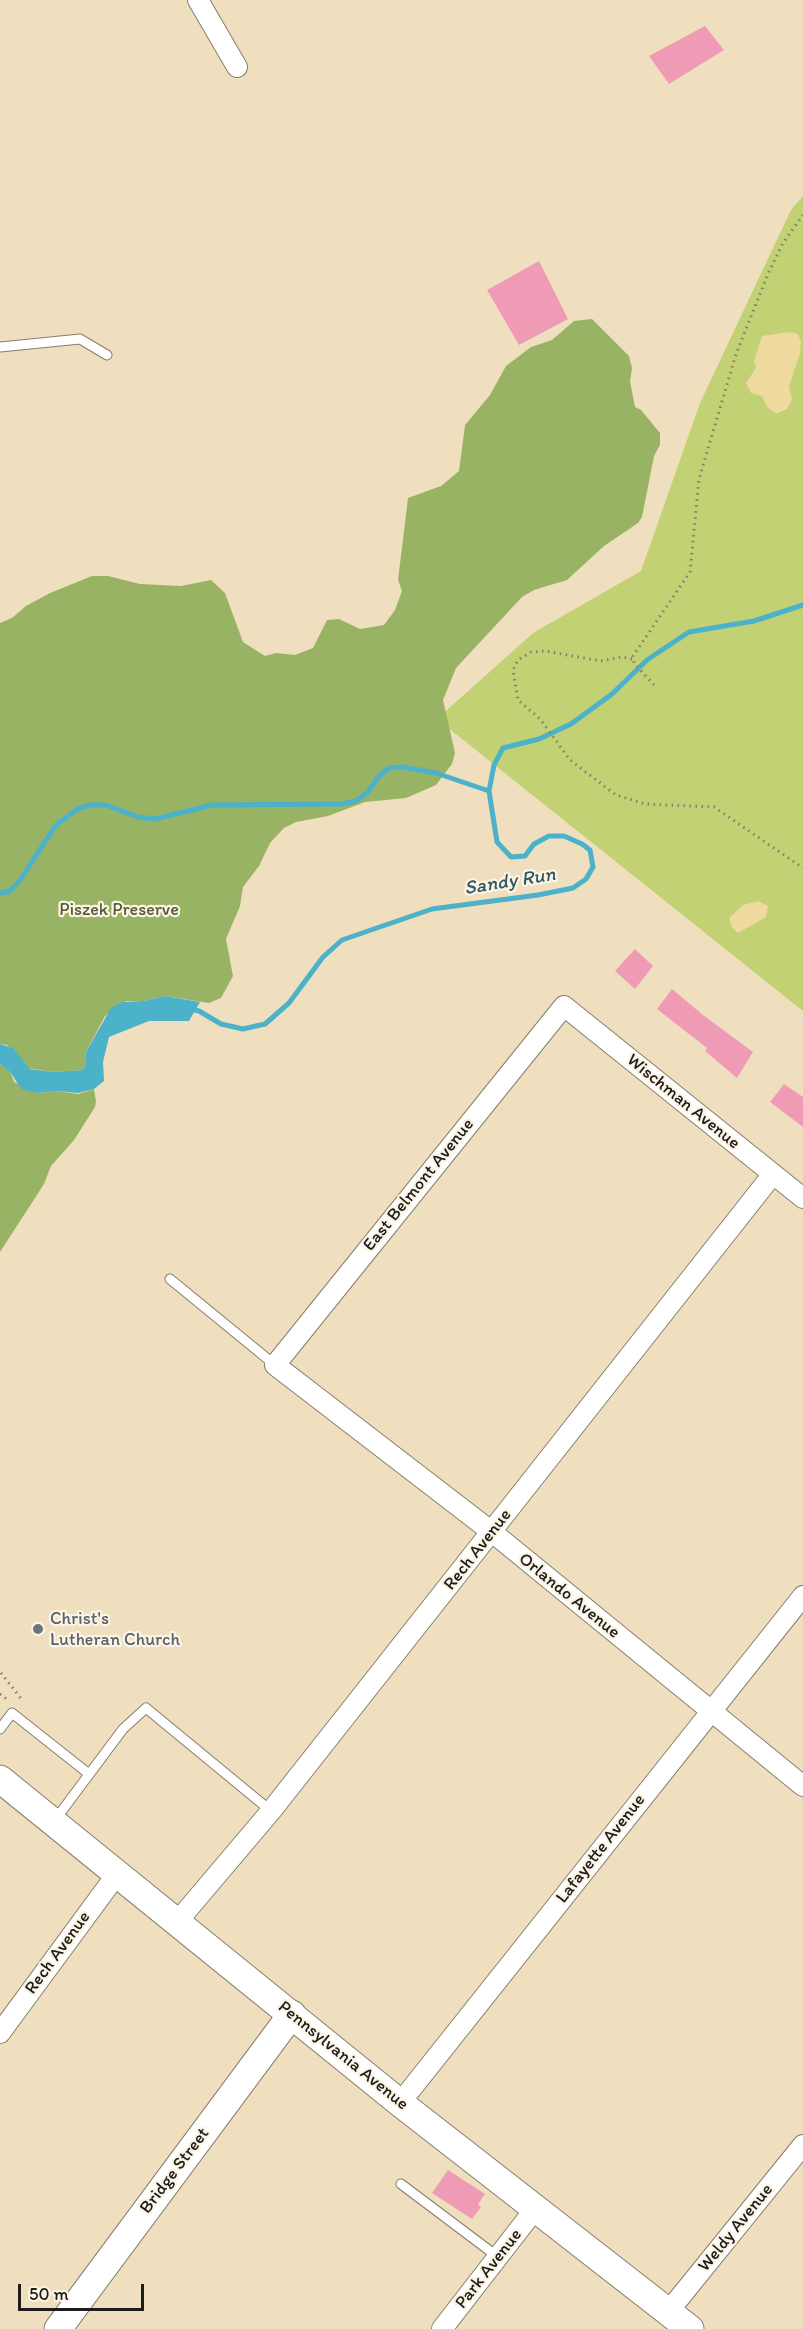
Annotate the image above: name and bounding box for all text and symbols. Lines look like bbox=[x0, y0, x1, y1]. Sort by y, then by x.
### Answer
water label: Sandy Run bbox=[463, 863, 557, 901]
park label: Piszek Preserve bbox=[59, 899, 179, 921]
street label: Wischman Avenue bbox=[622, 1050, 744, 1154]
street label: East Belmont Avenue bbox=[359, 1114, 479, 1256]
street label: Rech Avenue bbox=[440, 1505, 516, 1595]
street label: Orlando Avenue bbox=[514, 1548, 624, 1644]
place label: Christ's Lutheran Church bbox=[50, 1608, 180, 1650]
marker: Christ's Lutheran Church bbox=[31, 1622, 45, 1636]
street label: Lafayette Avenue bbox=[552, 1790, 650, 1908]
street label: Rech Avenue bbox=[21, 1907, 95, 1999]
street label: Pennsylvania Avenue bbox=[273, 1997, 413, 2115]
street label: Bridge Street bbox=[136, 2124, 214, 2218]
street label: Weldy Avenue bbox=[694, 2180, 778, 2276]
street label: Park Avenue bbox=[451, 2225, 527, 2313]
scale bar bbox=[21, 2272, 147, 2310]
text: 50 m bbox=[29, 2283, 69, 2305]

